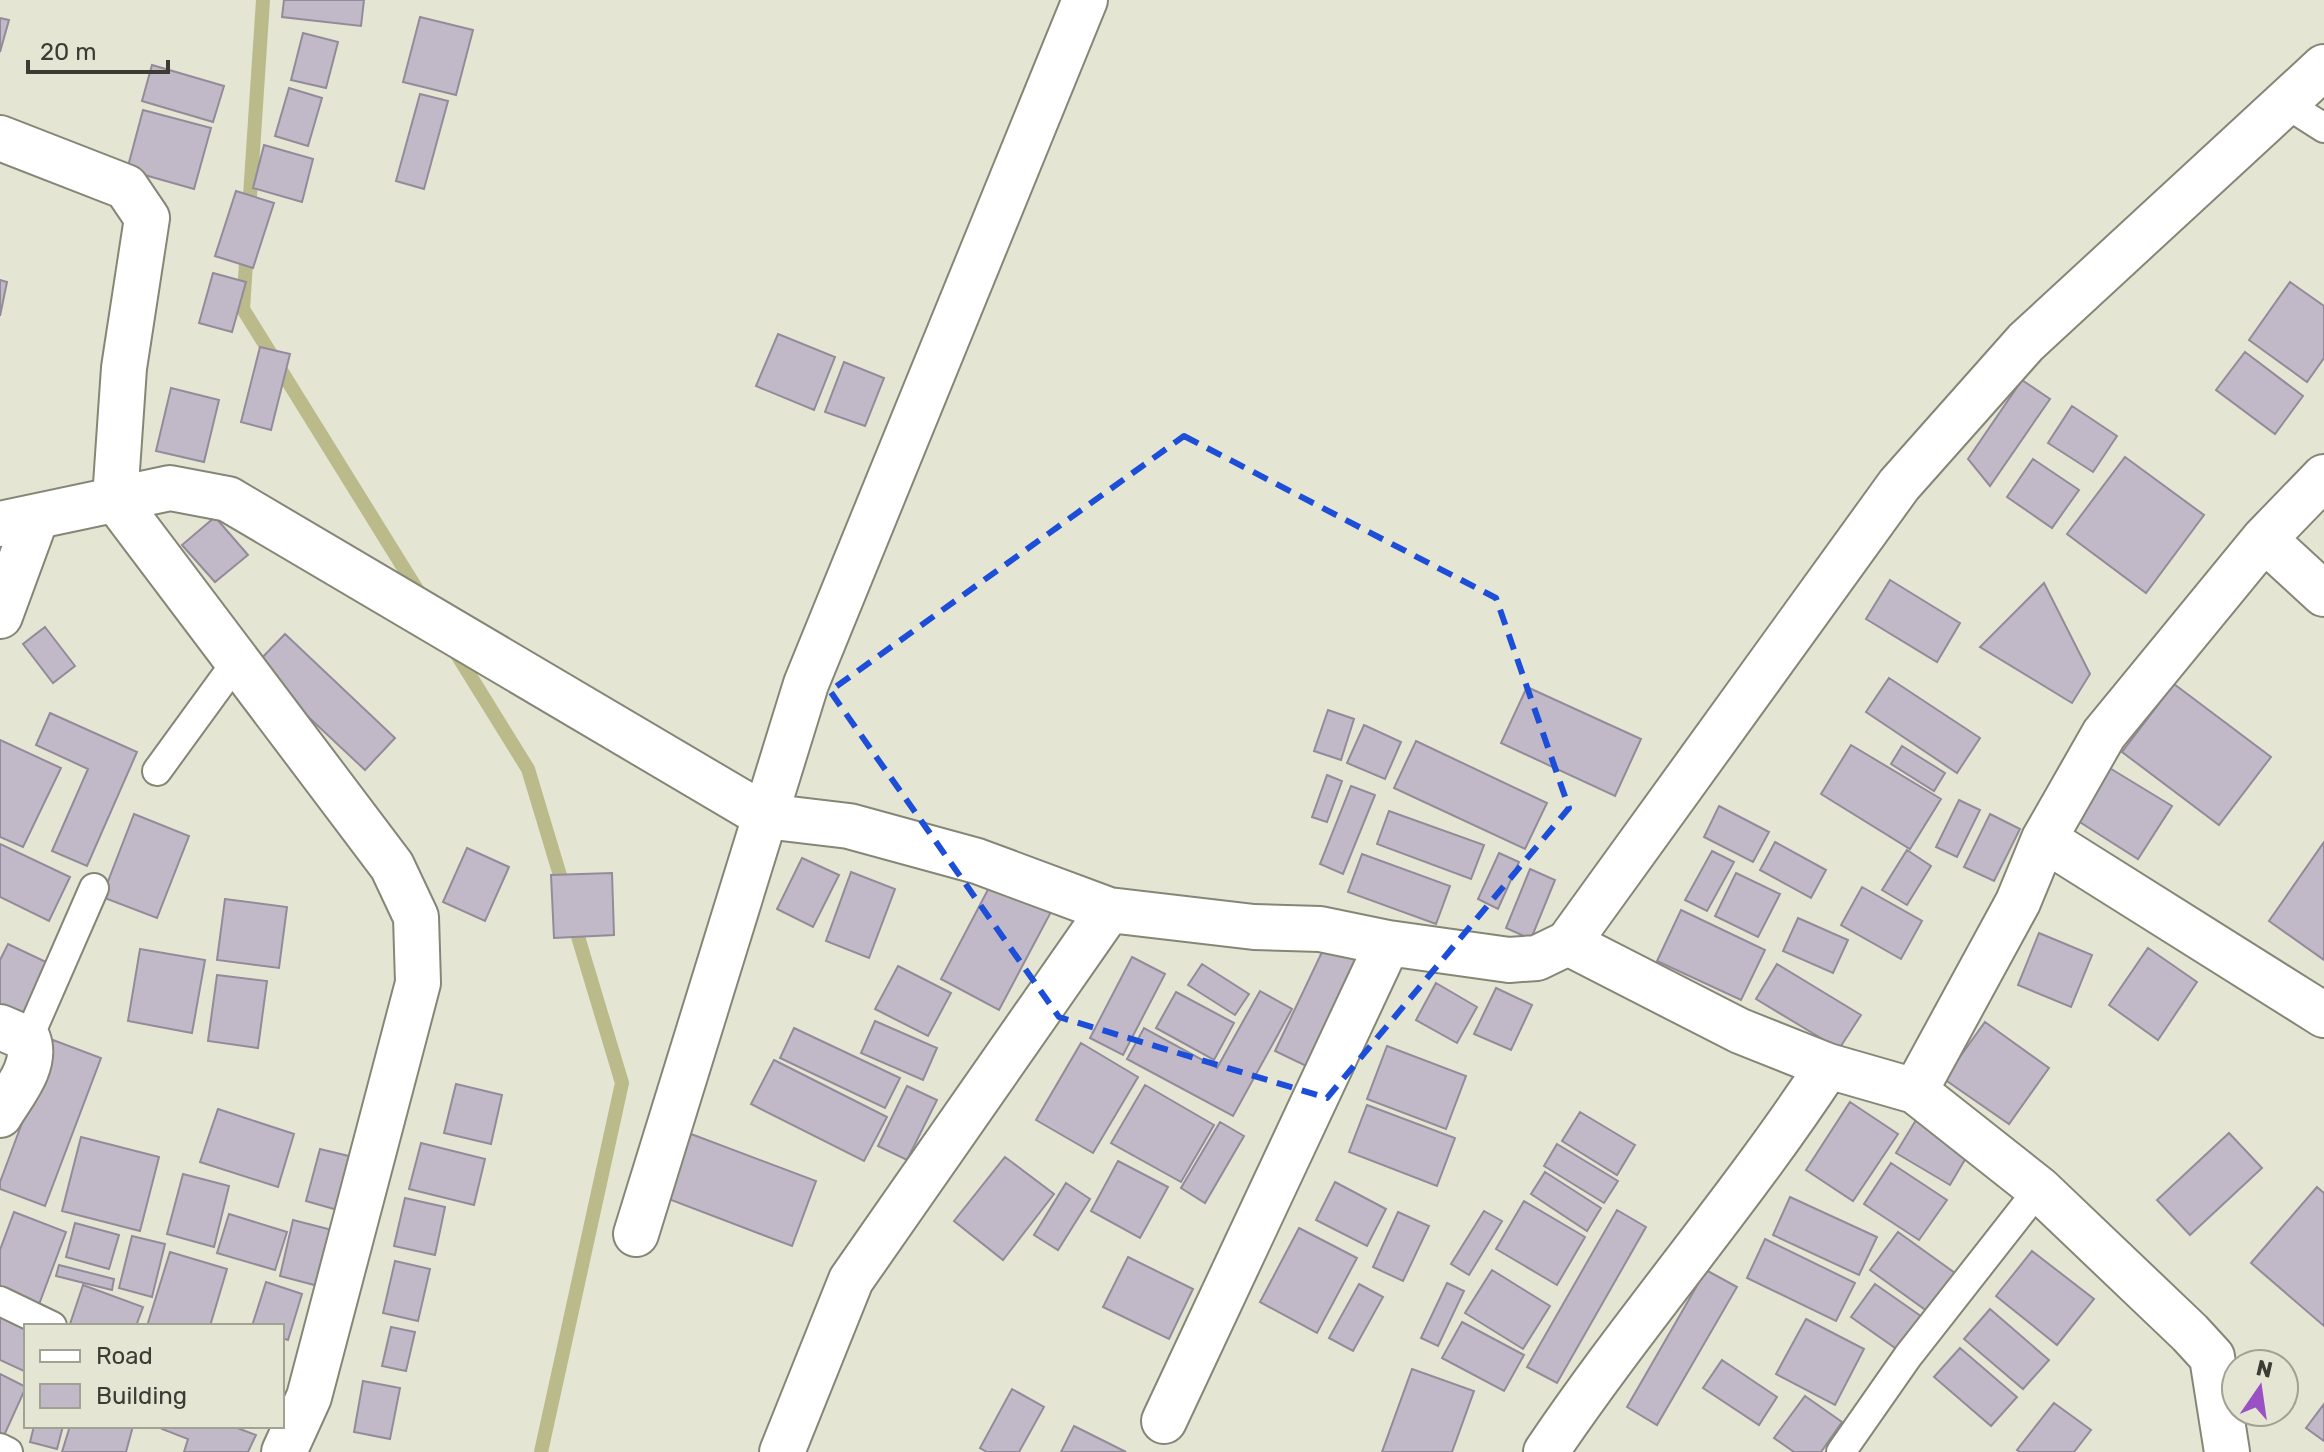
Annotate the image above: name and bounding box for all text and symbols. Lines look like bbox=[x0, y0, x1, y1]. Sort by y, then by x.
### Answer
scale bar bbox=[28, 24, 168, 74]
text: 20 m bbox=[40, 38, 97, 66]
legend bbox=[24, 1324, 284, 1428]
text: Road bbox=[96, 1342, 153, 1370]
north arrow bbox=[2220, 1348, 2300, 1428]
text: N bbox=[2254, 1354, 2275, 1384]
text: Building bbox=[96, 1382, 187, 1410]

